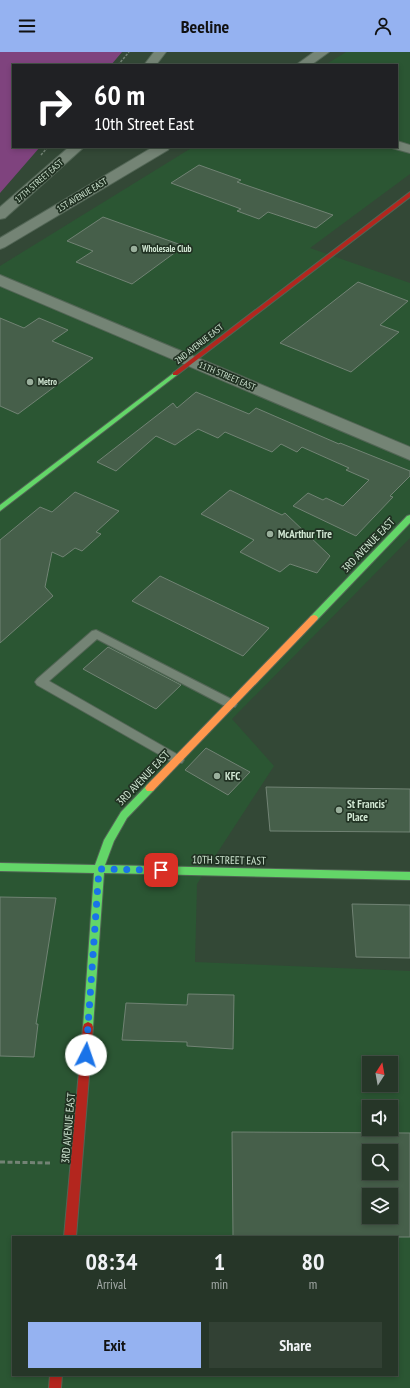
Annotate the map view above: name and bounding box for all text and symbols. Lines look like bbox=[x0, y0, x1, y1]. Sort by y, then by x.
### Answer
icon: menu bbox=[16, 15, 38, 37]
text: Beeline bbox=[181, 15, 229, 38]
icon: person bbox=[372, 15, 394, 37]
text: 60 m bbox=[94, 76, 145, 113]
icon: right bbox=[28, 80, 80, 132]
text: 10th Street East bbox=[94, 112, 194, 135]
street label: 17TH STREET EAST bbox=[12, 157, 65, 205]
street label: 1ST AVENUE EAST bbox=[55, 175, 109, 214]
place label: Wholesale Club bbox=[141, 243, 191, 254]
marker: Wholesale Club bbox=[129, 244, 139, 254]
street label: 2ND AVENUE EAST bbox=[172, 321, 225, 366]
street label: 11TH STREET EAST bbox=[197, 359, 257, 392]
place label: Metro bbox=[38, 376, 57, 387]
marker: Metro bbox=[25, 377, 35, 387]
street label: 3RD AVENUE EAST bbox=[338, 515, 398, 575]
place label: McArthur Tire bbox=[278, 527, 332, 541]
marker: McArthur Tire bbox=[265, 529, 275, 539]
street label: 3RD AVENUE EAST bbox=[113, 748, 173, 808]
place label: KFC bbox=[225, 769, 240, 783]
marker: KFC bbox=[212, 771, 222, 781]
place label: St Francis' Place bbox=[347, 797, 387, 824]
marker: St Francis' Place bbox=[334, 805, 344, 815]
street label: 10TH STREET EAST bbox=[192, 852, 266, 868]
pin bbox=[144, 853, 178, 887]
icon: arrive bbox=[150, 859, 172, 881]
position arrow bbox=[65, 1034, 107, 1076]
north arrow bbox=[362, 1056, 398, 1092]
map controls bbox=[362, 1056, 398, 1224]
street label: 3RD AVENUE EAST bbox=[58, 1092, 78, 1164]
button: sound bbox=[362, 1100, 398, 1136]
button: search bbox=[362, 1144, 398, 1180]
button: layers bbox=[362, 1188, 398, 1224]
text: 08:34 bbox=[86, 1246, 137, 1277]
text: 1 bbox=[214, 1246, 225, 1277]
text: 80 bbox=[302, 1246, 324, 1277]
text: Arrival bbox=[97, 1276, 126, 1293]
text: min bbox=[211, 1276, 228, 1293]
text: m bbox=[309, 1276, 317, 1293]
button: Exit bbox=[28, 1322, 201, 1368]
button: Share bbox=[209, 1322, 382, 1368]

